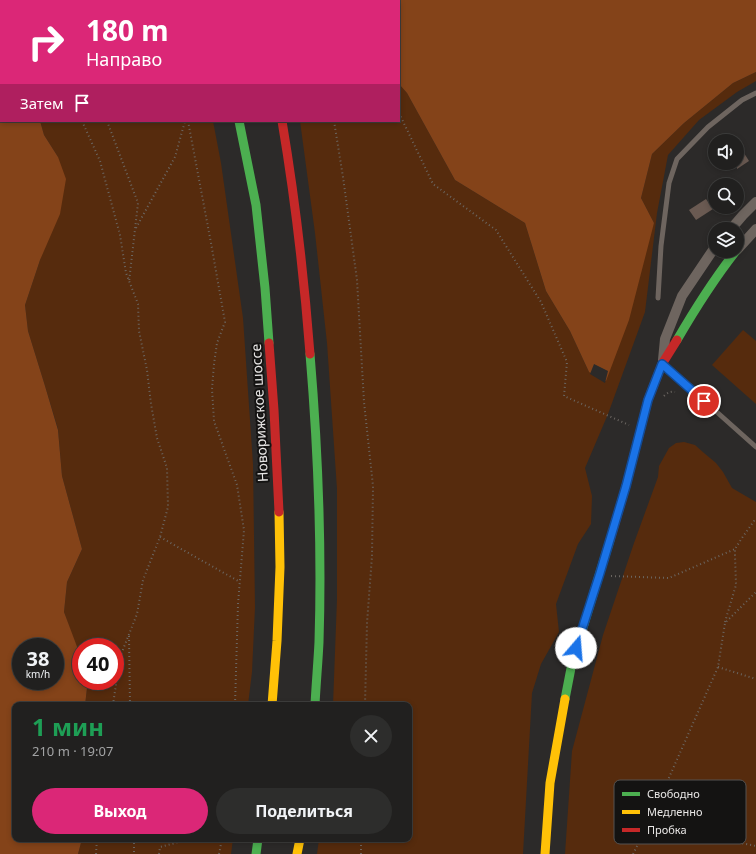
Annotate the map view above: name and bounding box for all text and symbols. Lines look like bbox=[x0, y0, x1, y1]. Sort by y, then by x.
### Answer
text: 180 m bbox=[86, 11, 169, 49]
icon: right bbox=[20, 16, 72, 68]
text: Направо bbox=[86, 47, 162, 71]
icon: arrive bbox=[71, 92, 93, 114]
text: Затем bbox=[20, 93, 63, 113]
map controls bbox=[708, 134, 744, 258]
button: sound bbox=[708, 134, 744, 170]
button: search bbox=[708, 178, 744, 214]
button: layers bbox=[708, 222, 744, 258]
street label: Новорижское шоссе bbox=[246, 343, 272, 483]
pin bbox=[687, 384, 721, 418]
icon: arrive bbox=[693, 390, 715, 412]
position arrow bbox=[555, 627, 597, 669]
speed limit sign: 40 bbox=[72, 638, 124, 690]
text: 38 bbox=[27, 645, 49, 672]
text: km/h bbox=[26, 667, 50, 681]
text: 1 мин bbox=[32, 710, 104, 743]
button: close bbox=[350, 715, 392, 757]
text: 210 m · 19:07 bbox=[32, 742, 113, 760]
legend bbox=[614, 780, 746, 844]
text: Свободно bbox=[647, 786, 700, 801]
button: Выход bbox=[32, 788, 208, 834]
button: Поделиться bbox=[216, 788, 392, 834]
text: Медленно bbox=[647, 804, 702, 819]
text: Пробка bbox=[647, 822, 687, 837]

